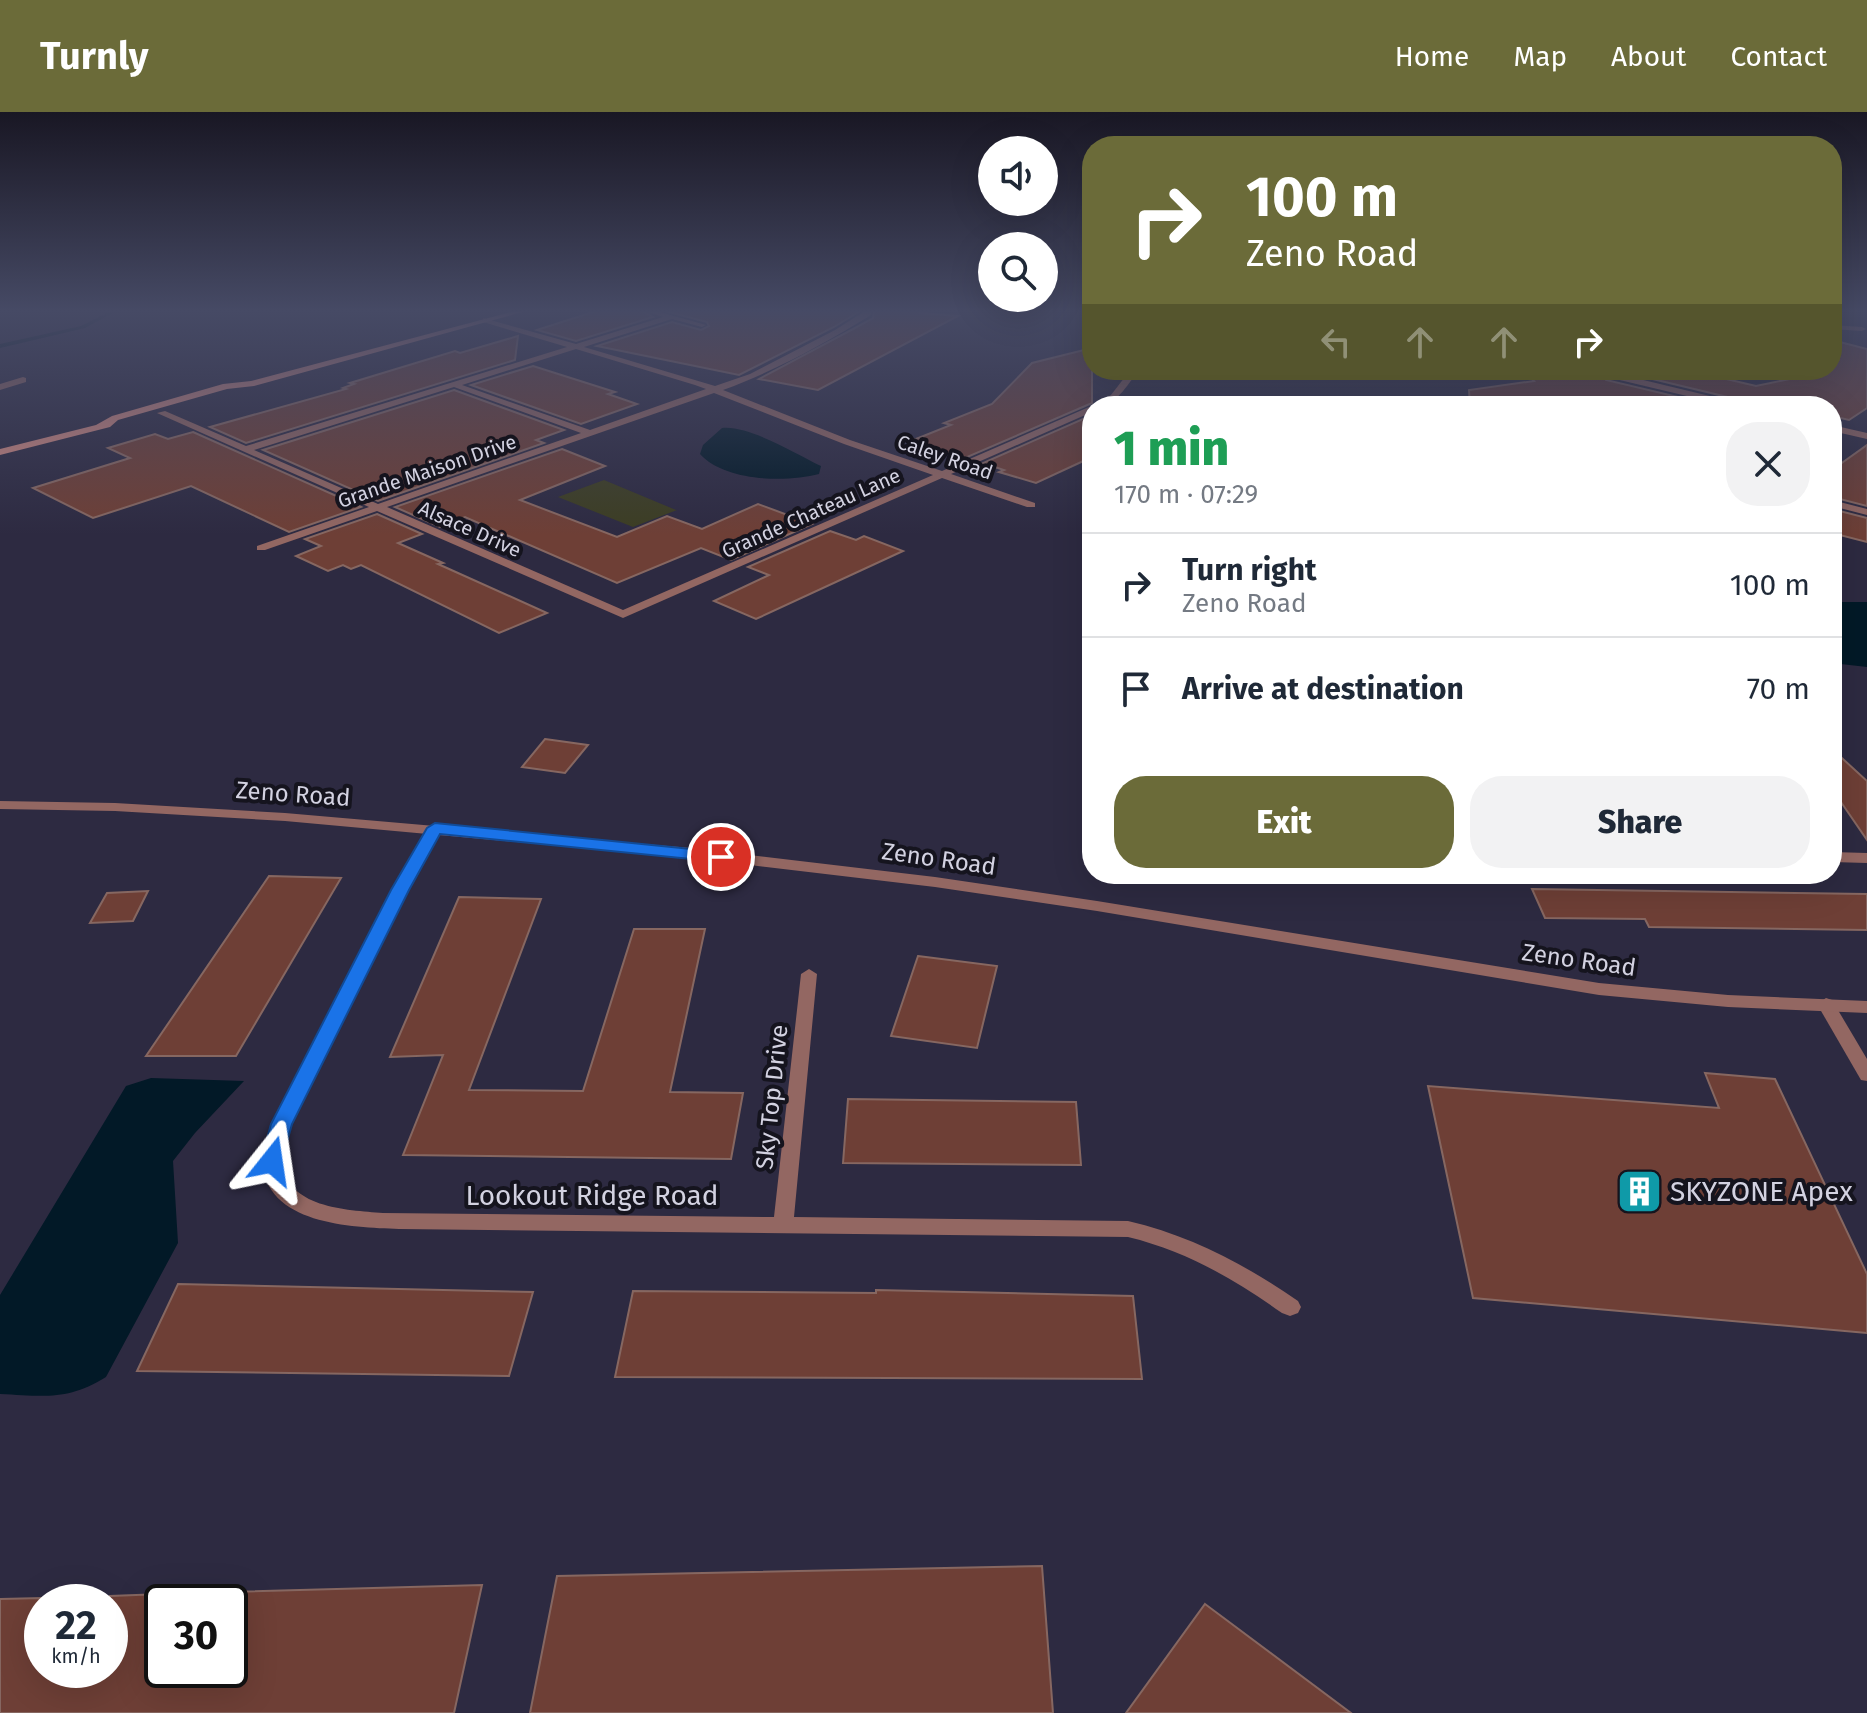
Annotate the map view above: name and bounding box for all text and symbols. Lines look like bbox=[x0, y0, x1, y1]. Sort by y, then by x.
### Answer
text: Turnly bbox=[40, 33, 149, 79]
text: Home bbox=[1395, 40, 1469, 73]
text: Map bbox=[1513, 40, 1567, 73]
text: About bbox=[1611, 40, 1686, 73]
text: Contact bbox=[1730, 40, 1827, 73]
map controls bbox=[978, 136, 1058, 312]
button: sound bbox=[978, 136, 1058, 216]
text: 100 m bbox=[1246, 164, 1398, 231]
icon: right bbox=[1114, 168, 1218, 272]
button: search bbox=[978, 232, 1058, 312]
text: Zeno Road bbox=[1246, 232, 1418, 276]
icon: left bbox=[1314, 320, 1358, 364]
icon: ahead bbox=[1398, 320, 1442, 364]
icon: ahead bbox=[1482, 320, 1526, 364]
icon: right bbox=[1566, 320, 1610, 364]
text: 1 min bbox=[1114, 420, 1229, 478]
button: close bbox=[1726, 422, 1810, 506]
street label: Grande Maison Drive bbox=[334, 429, 520, 513]
street label: Caley Road bbox=[894, 429, 996, 485]
street label: Grande Chateau Lane bbox=[718, 463, 904, 563]
text: 170 m · 07:29 bbox=[1114, 479, 1258, 510]
street label: Alsace Drive bbox=[415, 496, 525, 562]
text: Turn right bbox=[1182, 552, 1317, 588]
icon: right bbox=[1114, 563, 1158, 607]
text: 100 m bbox=[1730, 567, 1810, 603]
text: Zeno Road bbox=[1182, 588, 1306, 619]
icon: arrive bbox=[1114, 667, 1158, 711]
text: Arrive at destination bbox=[1182, 671, 1464, 707]
text: 70 m bbox=[1747, 671, 1810, 707]
street label: Zeno Road bbox=[235, 776, 351, 812]
button: Exit bbox=[1114, 776, 1454, 868]
button: Share bbox=[1470, 776, 1810, 868]
pin bbox=[687, 823, 755, 891]
icon: arrive bbox=[699, 835, 743, 879]
street label: Zeno Road bbox=[880, 837, 998, 881]
street label: Zeno Road bbox=[1520, 938, 1638, 982]
street label: Sky Top Drive bbox=[750, 1023, 794, 1171]
position arrow bbox=[230, 1119, 314, 1203]
building icon: SKYZONE Apex bbox=[1615, 1167, 1663, 1215]
place label: SKYZONE Apex bbox=[1670, 1175, 1853, 1208]
street label: Lookout Ridge Road bbox=[465, 1179, 719, 1212]
speed limit sign: 30 bbox=[144, 1584, 248, 1688]
text: 22 bbox=[55, 1602, 97, 1650]
text: km/h bbox=[51, 1644, 101, 1668]

